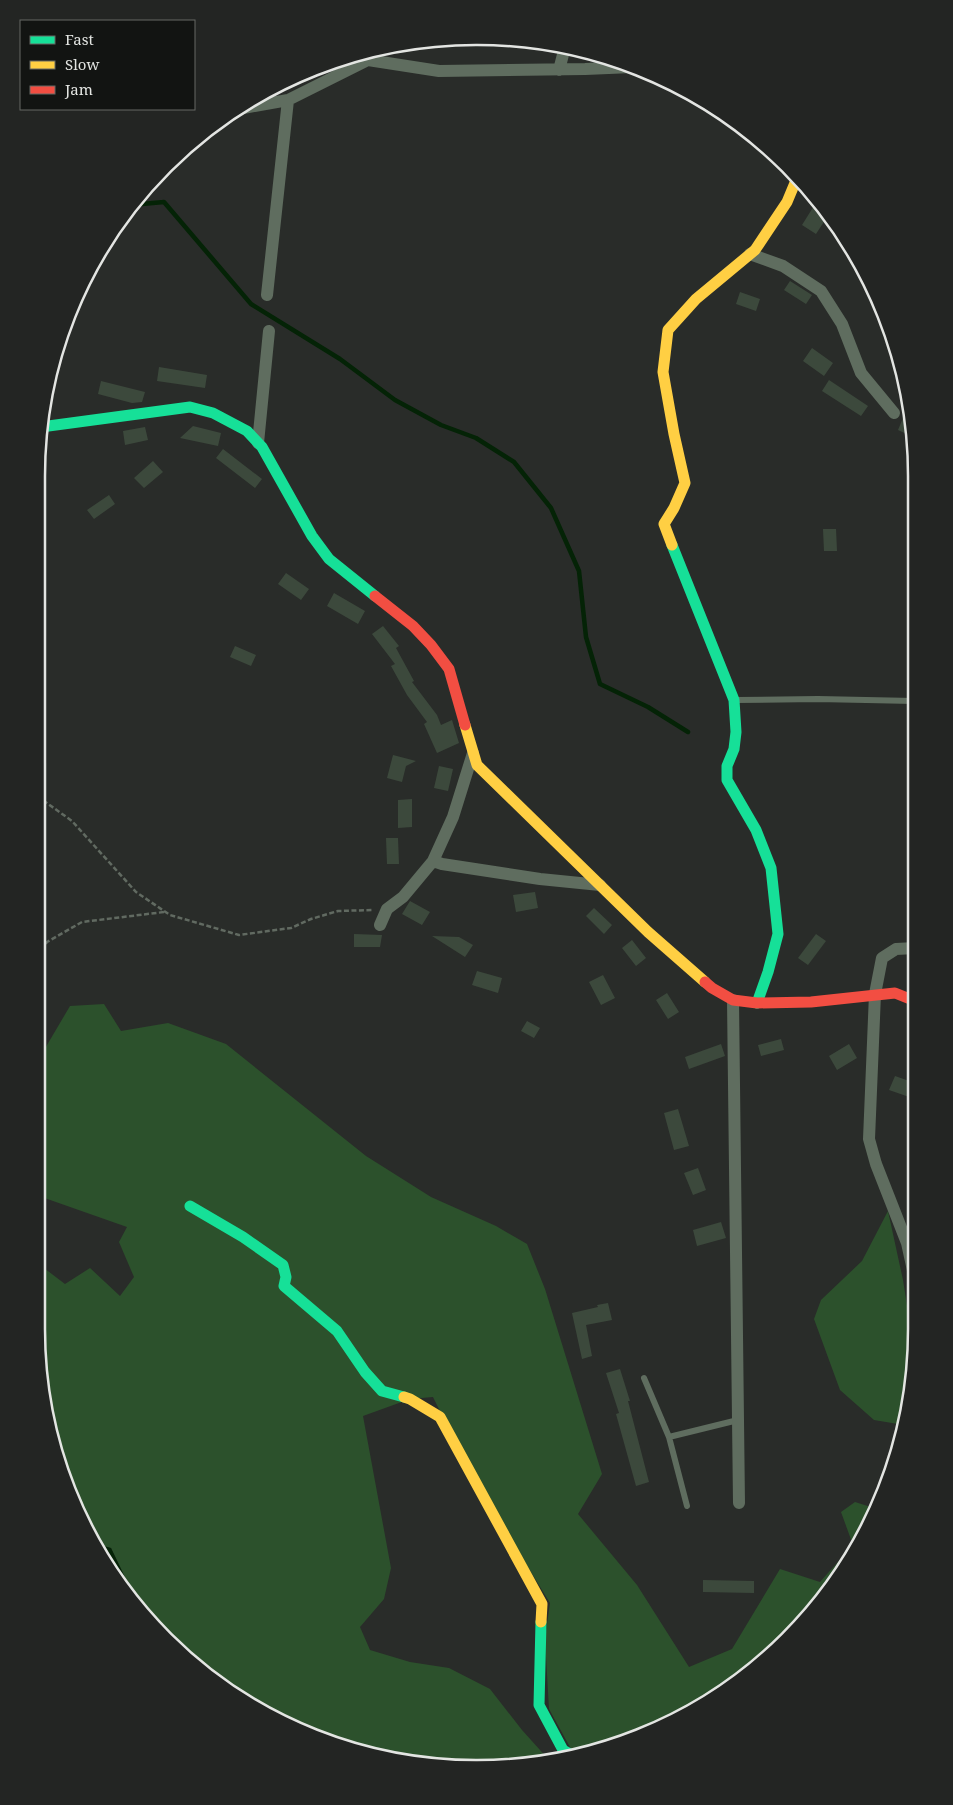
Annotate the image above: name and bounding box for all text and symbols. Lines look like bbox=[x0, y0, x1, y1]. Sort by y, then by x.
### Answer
legend bbox=[20, 20, 195, 110]
text: Fast bbox=[65, 29, 94, 49]
text: Slow bbox=[65, 54, 99, 74]
text: Jam bbox=[64, 79, 93, 99]

